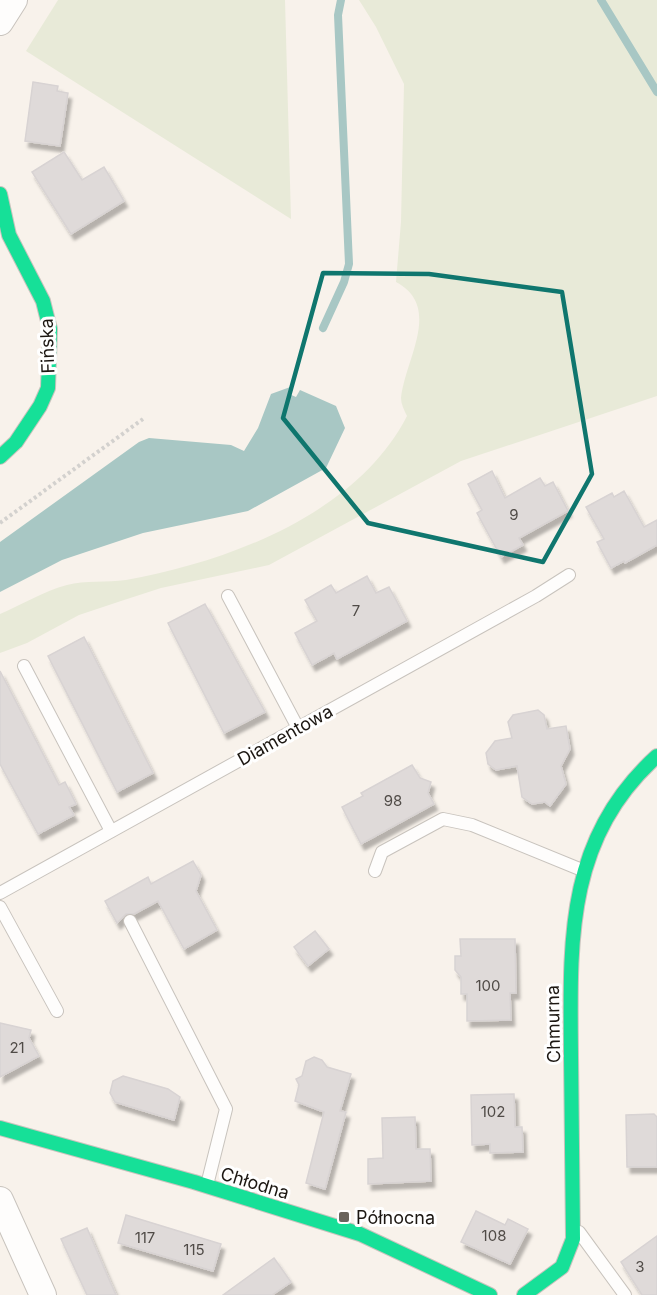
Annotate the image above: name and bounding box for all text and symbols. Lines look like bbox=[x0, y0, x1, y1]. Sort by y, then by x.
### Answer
street label: Fińska bbox=[36, 318, 58, 374]
house number: 9 bbox=[509, 505, 519, 524]
house number: 7 bbox=[352, 601, 360, 620]
street label: Diamentowa bbox=[234, 700, 336, 770]
house number: 98 bbox=[384, 791, 402, 810]
house number: 100 bbox=[475, 976, 501, 995]
street label: Chmurna bbox=[542, 985, 564, 1063]
house number: 21 bbox=[9, 1038, 25, 1057]
house number: 102 bbox=[481, 1102, 505, 1121]
street label: Chłodna bbox=[218, 1163, 292, 1203]
place label: Północna bbox=[356, 1207, 435, 1228]
marker: Północna bbox=[337, 1210, 351, 1224]
house number: 108 bbox=[482, 1226, 506, 1245]
house number: 117 bbox=[135, 1228, 155, 1247]
house number: 115 bbox=[183, 1240, 205, 1259]
house number: 3 bbox=[635, 1257, 645, 1276]

